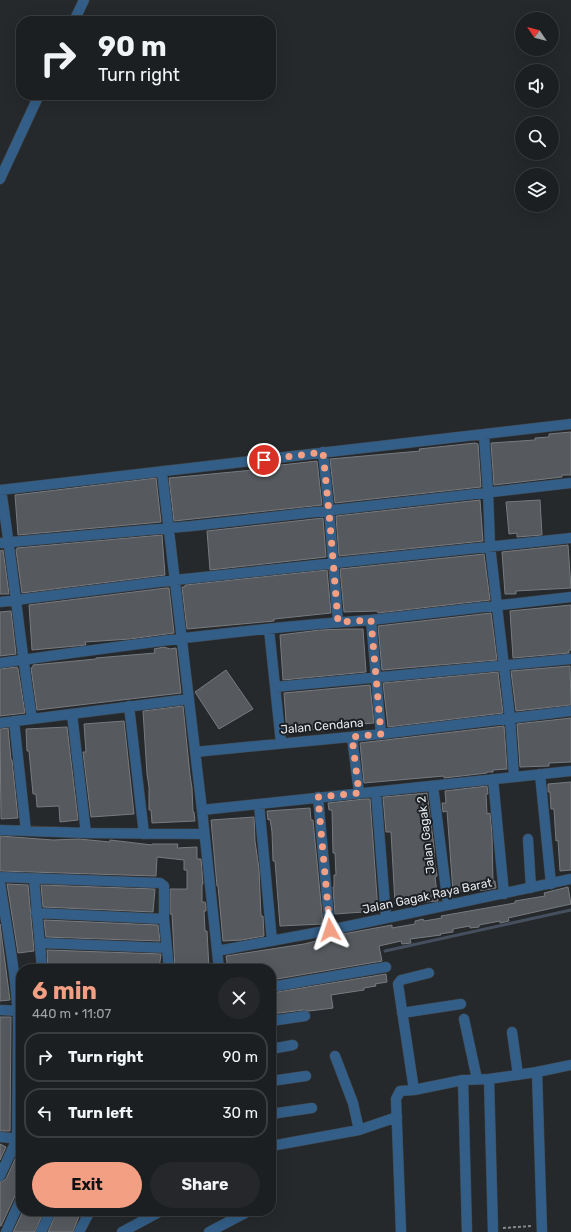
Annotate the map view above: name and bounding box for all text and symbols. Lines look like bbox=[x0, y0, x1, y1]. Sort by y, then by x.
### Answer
north arrow bbox=[515, 12, 559, 56]
map controls bbox=[515, 12, 559, 212]
text: 90 m bbox=[98, 30, 167, 63]
icon: right bbox=[32, 32, 84, 84]
text: Turn right bbox=[98, 64, 180, 86]
button: sound bbox=[515, 64, 559, 108]
button: search bbox=[515, 116, 559, 160]
button: layers bbox=[515, 168, 559, 212]
pin bbox=[247, 443, 281, 477]
icon: arrive bbox=[253, 449, 275, 471]
street label: Jalan Cendana bbox=[280, 715, 364, 737]
street label: Jalan Gagak 2 bbox=[414, 795, 438, 875]
street label: Jalan Gagak Raya Barat bbox=[361, 875, 493, 917]
position arrow bbox=[309, 909, 351, 951]
text: 6 min bbox=[32, 977, 97, 1005]
button: close bbox=[218, 977, 260, 1019]
text: 440 m · 11:07 bbox=[32, 1006, 111, 1021]
icon: right bbox=[34, 1046, 56, 1068]
text: Turn right bbox=[68, 1048, 143, 1066]
text: 90 m bbox=[223, 1048, 258, 1066]
icon: left bbox=[34, 1102, 56, 1124]
text: Turn left bbox=[68, 1104, 133, 1122]
text: 30 m bbox=[222, 1104, 258, 1122]
button: Exit bbox=[32, 1162, 142, 1208]
button: Share bbox=[150, 1162, 260, 1208]

